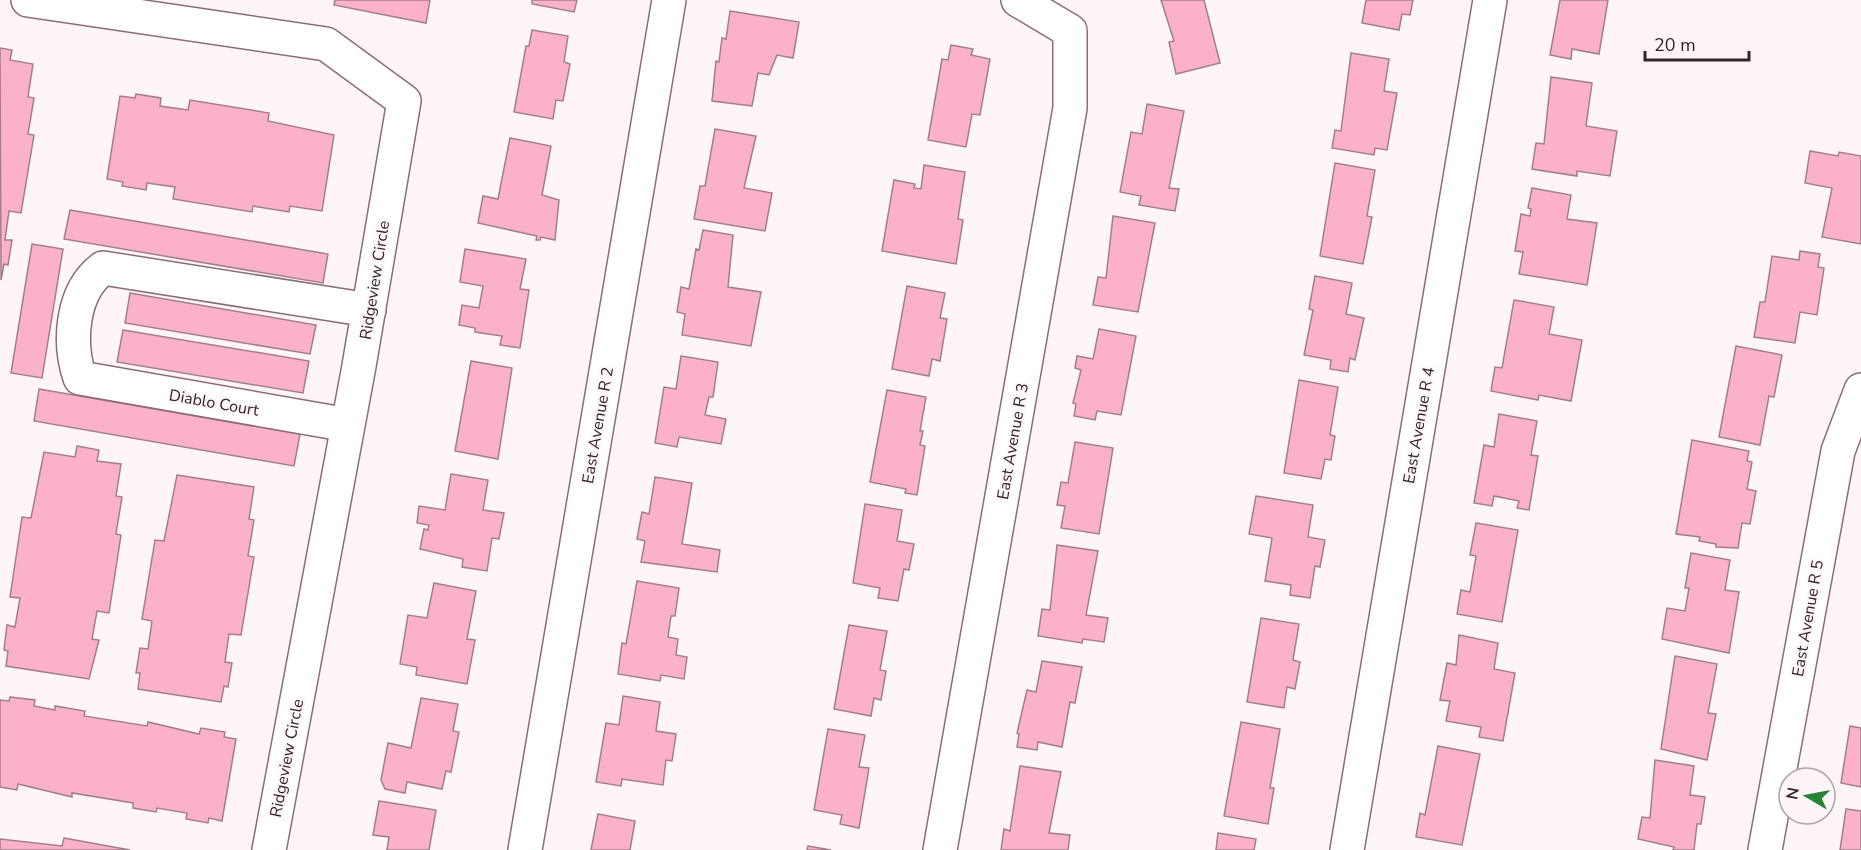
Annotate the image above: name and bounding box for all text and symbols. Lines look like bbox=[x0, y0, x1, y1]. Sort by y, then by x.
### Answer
scale bar bbox=[1645, 24, 1748, 62]
text: 20 m bbox=[1654, 33, 1696, 57]
street label: Ridgeview Circle bbox=[355, 219, 395, 341]
street label: East Avenue R 2 bbox=[577, 365, 619, 485]
street label: East Avenue R 4 bbox=[1398, 365, 1440, 485]
street label: East Avenue R 3 bbox=[992, 381, 1034, 501]
street label: Diablo Court bbox=[167, 384, 261, 422]
street label: East Avenue R 5 bbox=[1787, 558, 1829, 678]
street label: Ridgeview Circle bbox=[265, 697, 309, 819]
north arrow bbox=[1777, 766, 1837, 826]
text: N bbox=[1781, 786, 1805, 801]

